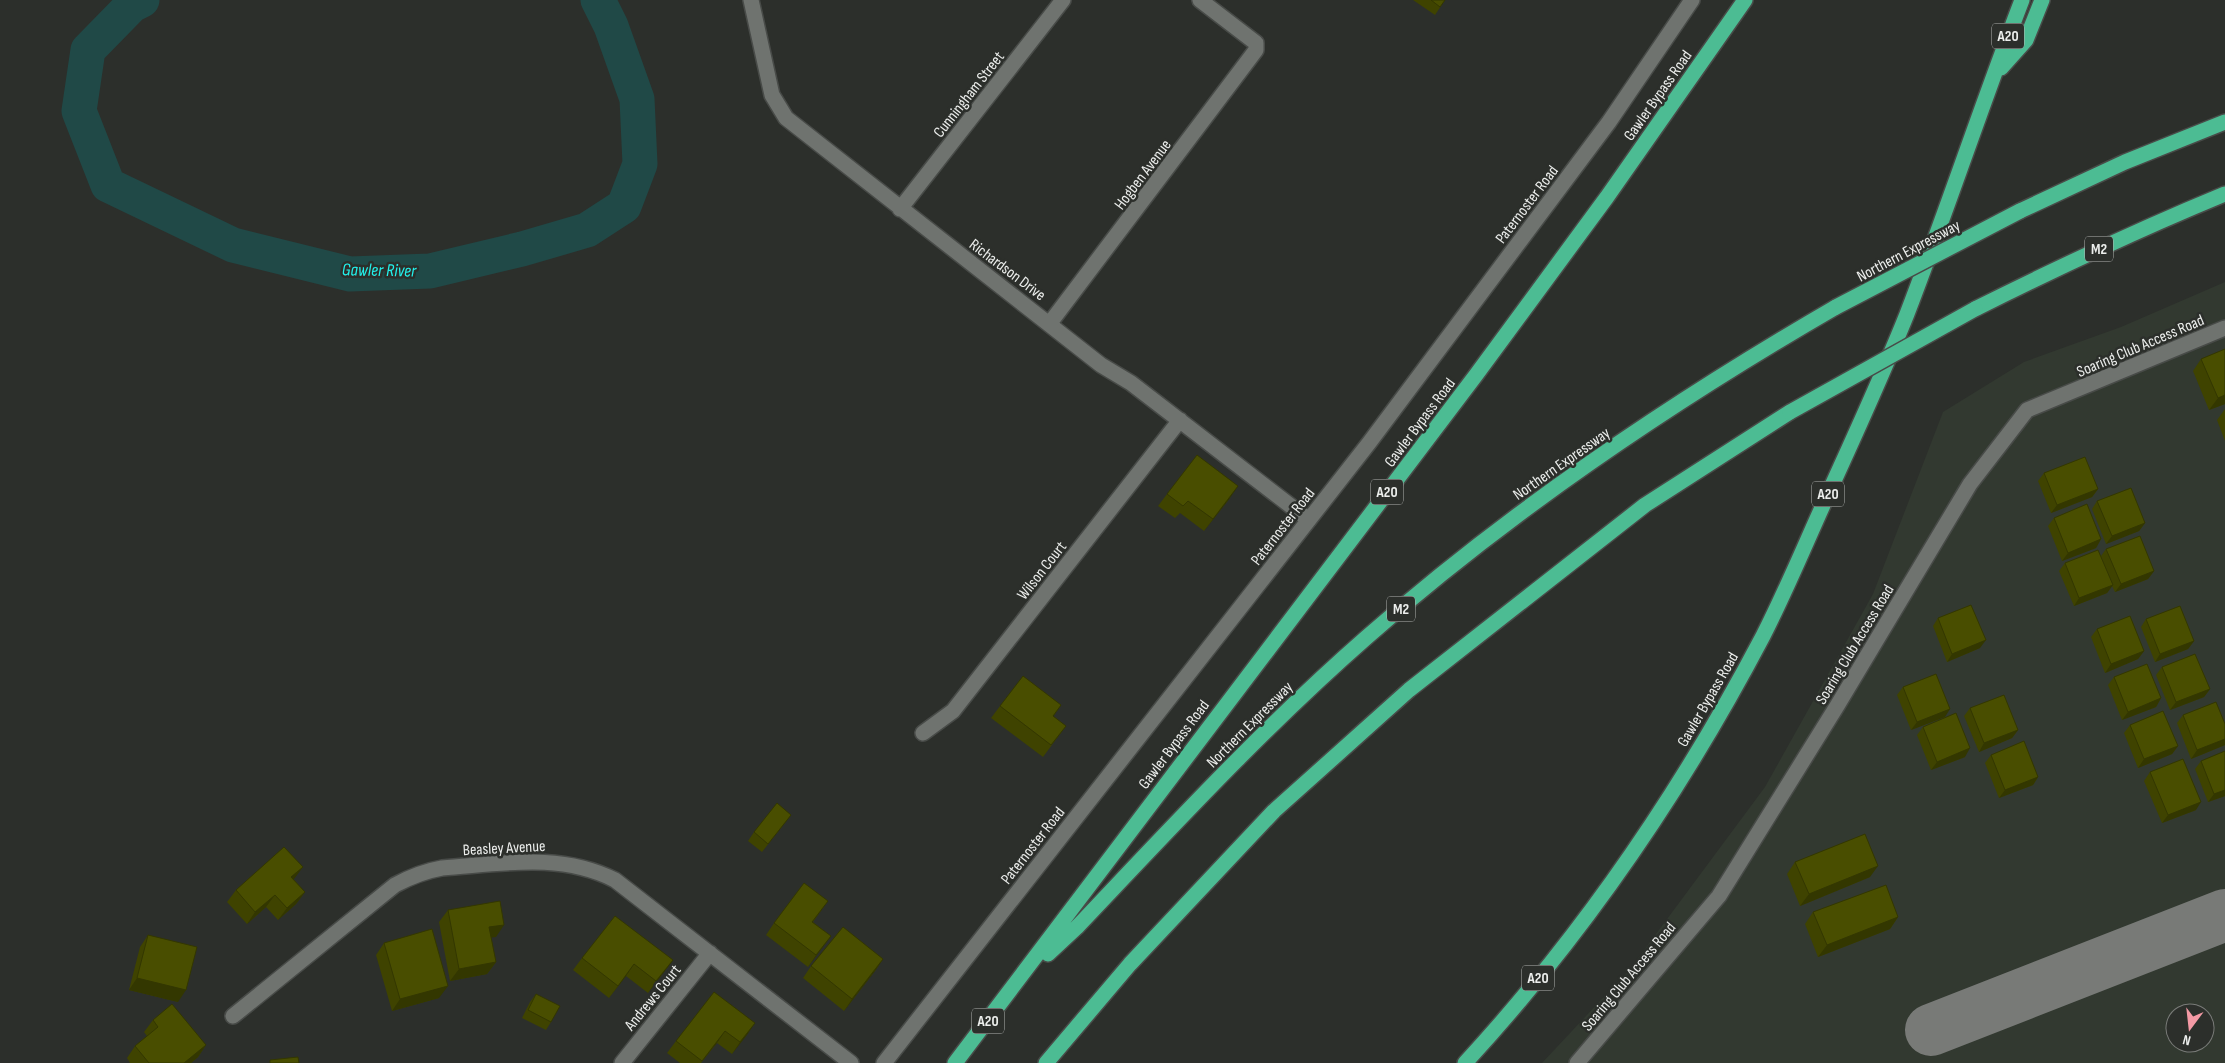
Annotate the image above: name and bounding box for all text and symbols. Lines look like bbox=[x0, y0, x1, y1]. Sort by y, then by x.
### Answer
road number: A20 bbox=[1992, 24, 2024, 48]
street label: Gawler Bypass Road bbox=[1620, 47, 1696, 145]
street label: Cunningham Street bbox=[930, 48, 1009, 142]
street label: Hogben Avenue bbox=[1111, 136, 1176, 214]
street label: Paternoster Road bbox=[1492, 162, 1563, 248]
street label: Northern Expressway bbox=[1854, 216, 1964, 286]
street label: Richardson Drive bbox=[965, 235, 1049, 305]
road number: M2 bbox=[2085, 236, 2113, 262]
water label: Gawler River bbox=[342, 259, 417, 282]
street label: Soaring Club Access Road bbox=[2074, 311, 2207, 382]
street label: Gawler Bypass Road bbox=[1381, 375, 1460, 471]
street label: Northern Expressway bbox=[1510, 424, 1614, 505]
road number: A20 bbox=[1371, 480, 1403, 504]
road number: A20 bbox=[1812, 482, 1844, 506]
street label: Paternoster Road bbox=[1247, 485, 1319, 569]
street label: Wilson Court bbox=[1014, 538, 1071, 604]
street label: Soaring Club Access Road bbox=[1812, 581, 1899, 708]
road number: M2 bbox=[1387, 596, 1415, 622]
street label: Gawler Bypass Road bbox=[1674, 649, 1743, 750]
street label: Northern Expressway bbox=[1203, 678, 1297, 772]
street label: Gawler Bypass Road bbox=[1135, 697, 1214, 793]
street label: Paternoster Road bbox=[997, 804, 1069, 888]
street label: Beasley Avenue bbox=[462, 837, 546, 860]
street label: Soaring Club Access Road bbox=[1578, 919, 1680, 1035]
street label: Andrews Court bbox=[620, 961, 686, 1036]
road number: A20 bbox=[1522, 966, 1554, 990]
north arrow bbox=[2165, 1003, 2215, 1053]
road number: A20 bbox=[972, 1008, 1004, 1034]
text: N bbox=[2181, 1031, 2193, 1049]

